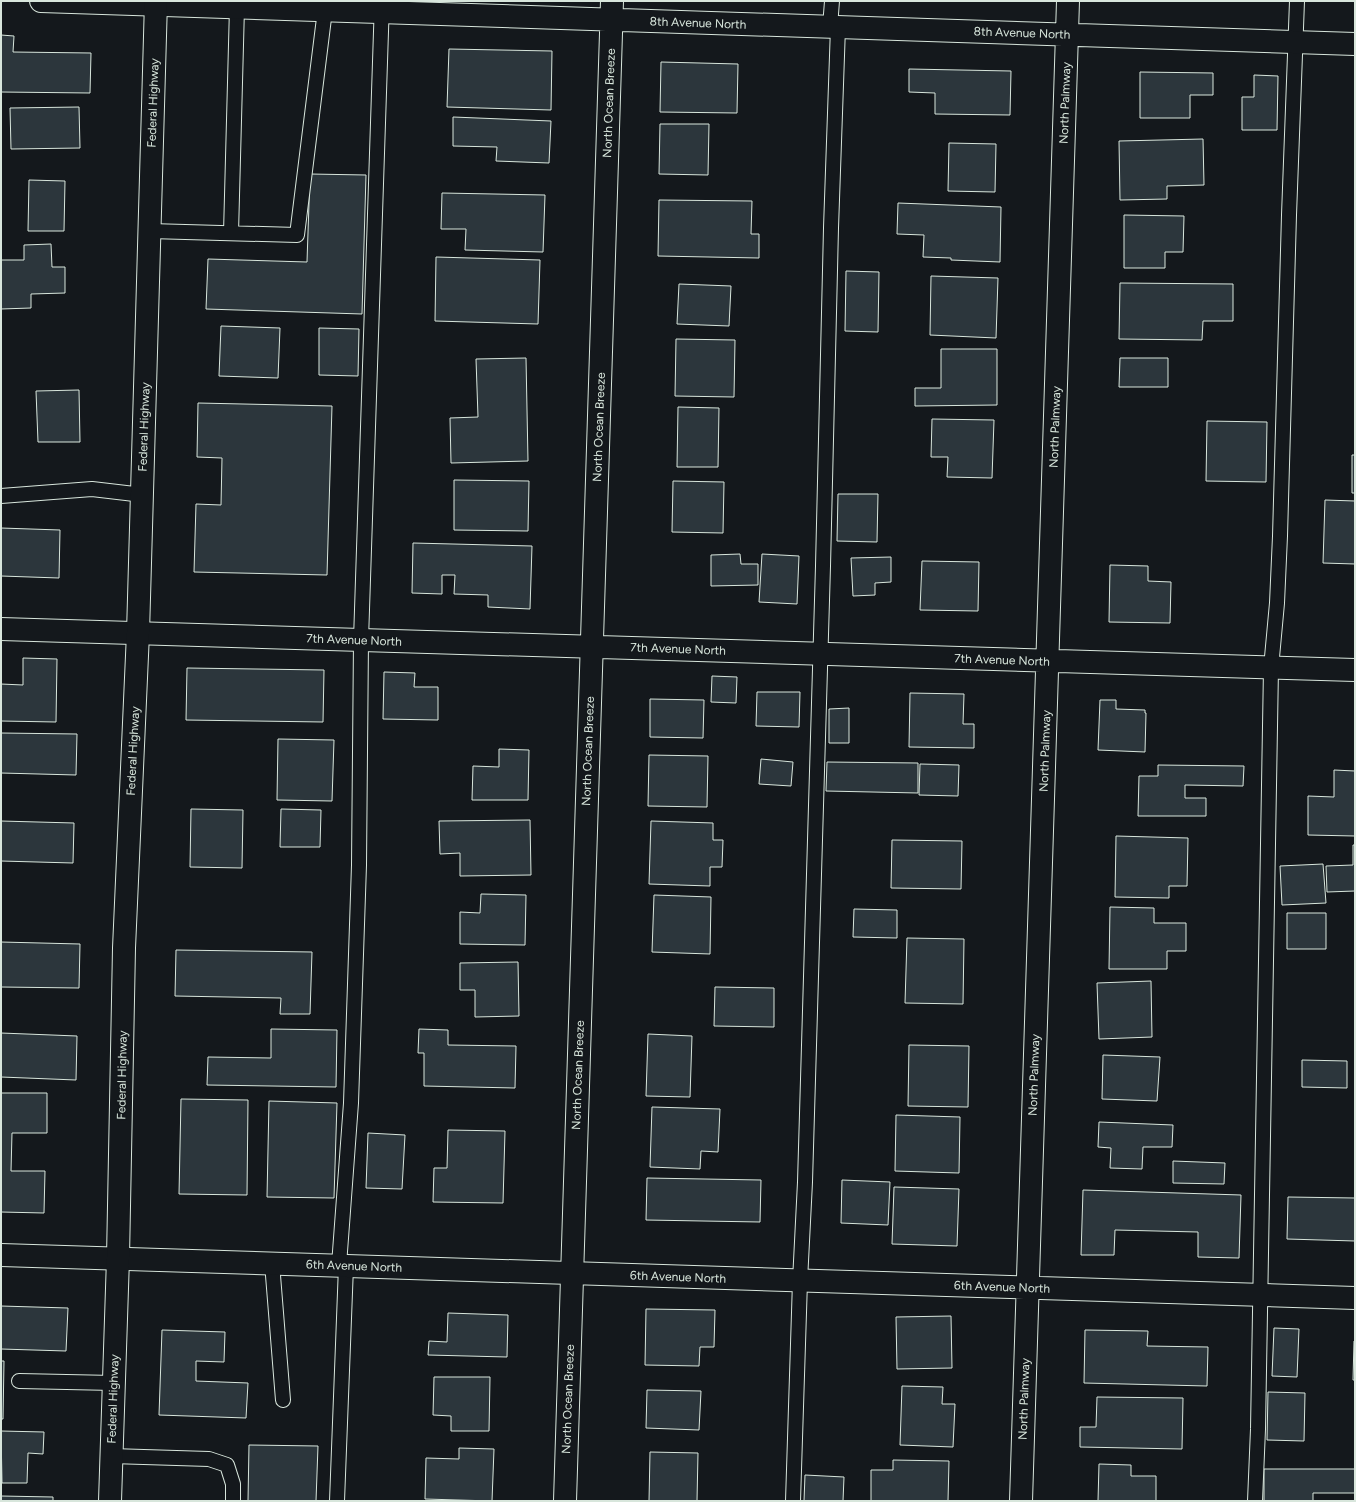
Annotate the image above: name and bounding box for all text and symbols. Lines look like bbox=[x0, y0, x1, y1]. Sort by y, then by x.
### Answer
street label: 8th Avenue North bbox=[649, 14, 747, 32]
street label: 8th Avenue North bbox=[973, 24, 1071, 42]
street label: North Ocean Breeze bbox=[600, 48, 618, 158]
street label: Federal Highway bbox=[144, 57, 162, 148]
street label: North Palmway bbox=[1057, 61, 1073, 144]
street label: North Ocean Breeze bbox=[590, 372, 608, 482]
street label: Federal Highway bbox=[135, 381, 153, 472]
street label: North Palmway bbox=[1047, 385, 1063, 468]
street label: 7th Avenue North bbox=[306, 631, 402, 649]
street label: 7th Avenue North bbox=[630, 640, 726, 658]
street label: 7th Avenue North bbox=[954, 651, 1050, 669]
street label: North Ocean Breeze bbox=[579, 696, 597, 806]
street label: Federal Highway bbox=[124, 705, 142, 796]
street label: North Palmway bbox=[1037, 709, 1053, 792]
street label: North Ocean Breeze bbox=[569, 1020, 587, 1130]
street label: Federal Highway bbox=[114, 1029, 130, 1120]
street label: North Palmway bbox=[1026, 1033, 1042, 1116]
street label: 6th Avenue North bbox=[306, 1257, 403, 1275]
street label: 6th Avenue North bbox=[630, 1268, 727, 1286]
street label: 6th Avenue North bbox=[954, 1278, 1051, 1296]
street label: North Ocean Breeze bbox=[559, 1344, 577, 1454]
street label: Federal Highway bbox=[104, 1353, 122, 1444]
street label: North Palmway bbox=[1016, 1357, 1032, 1440]

